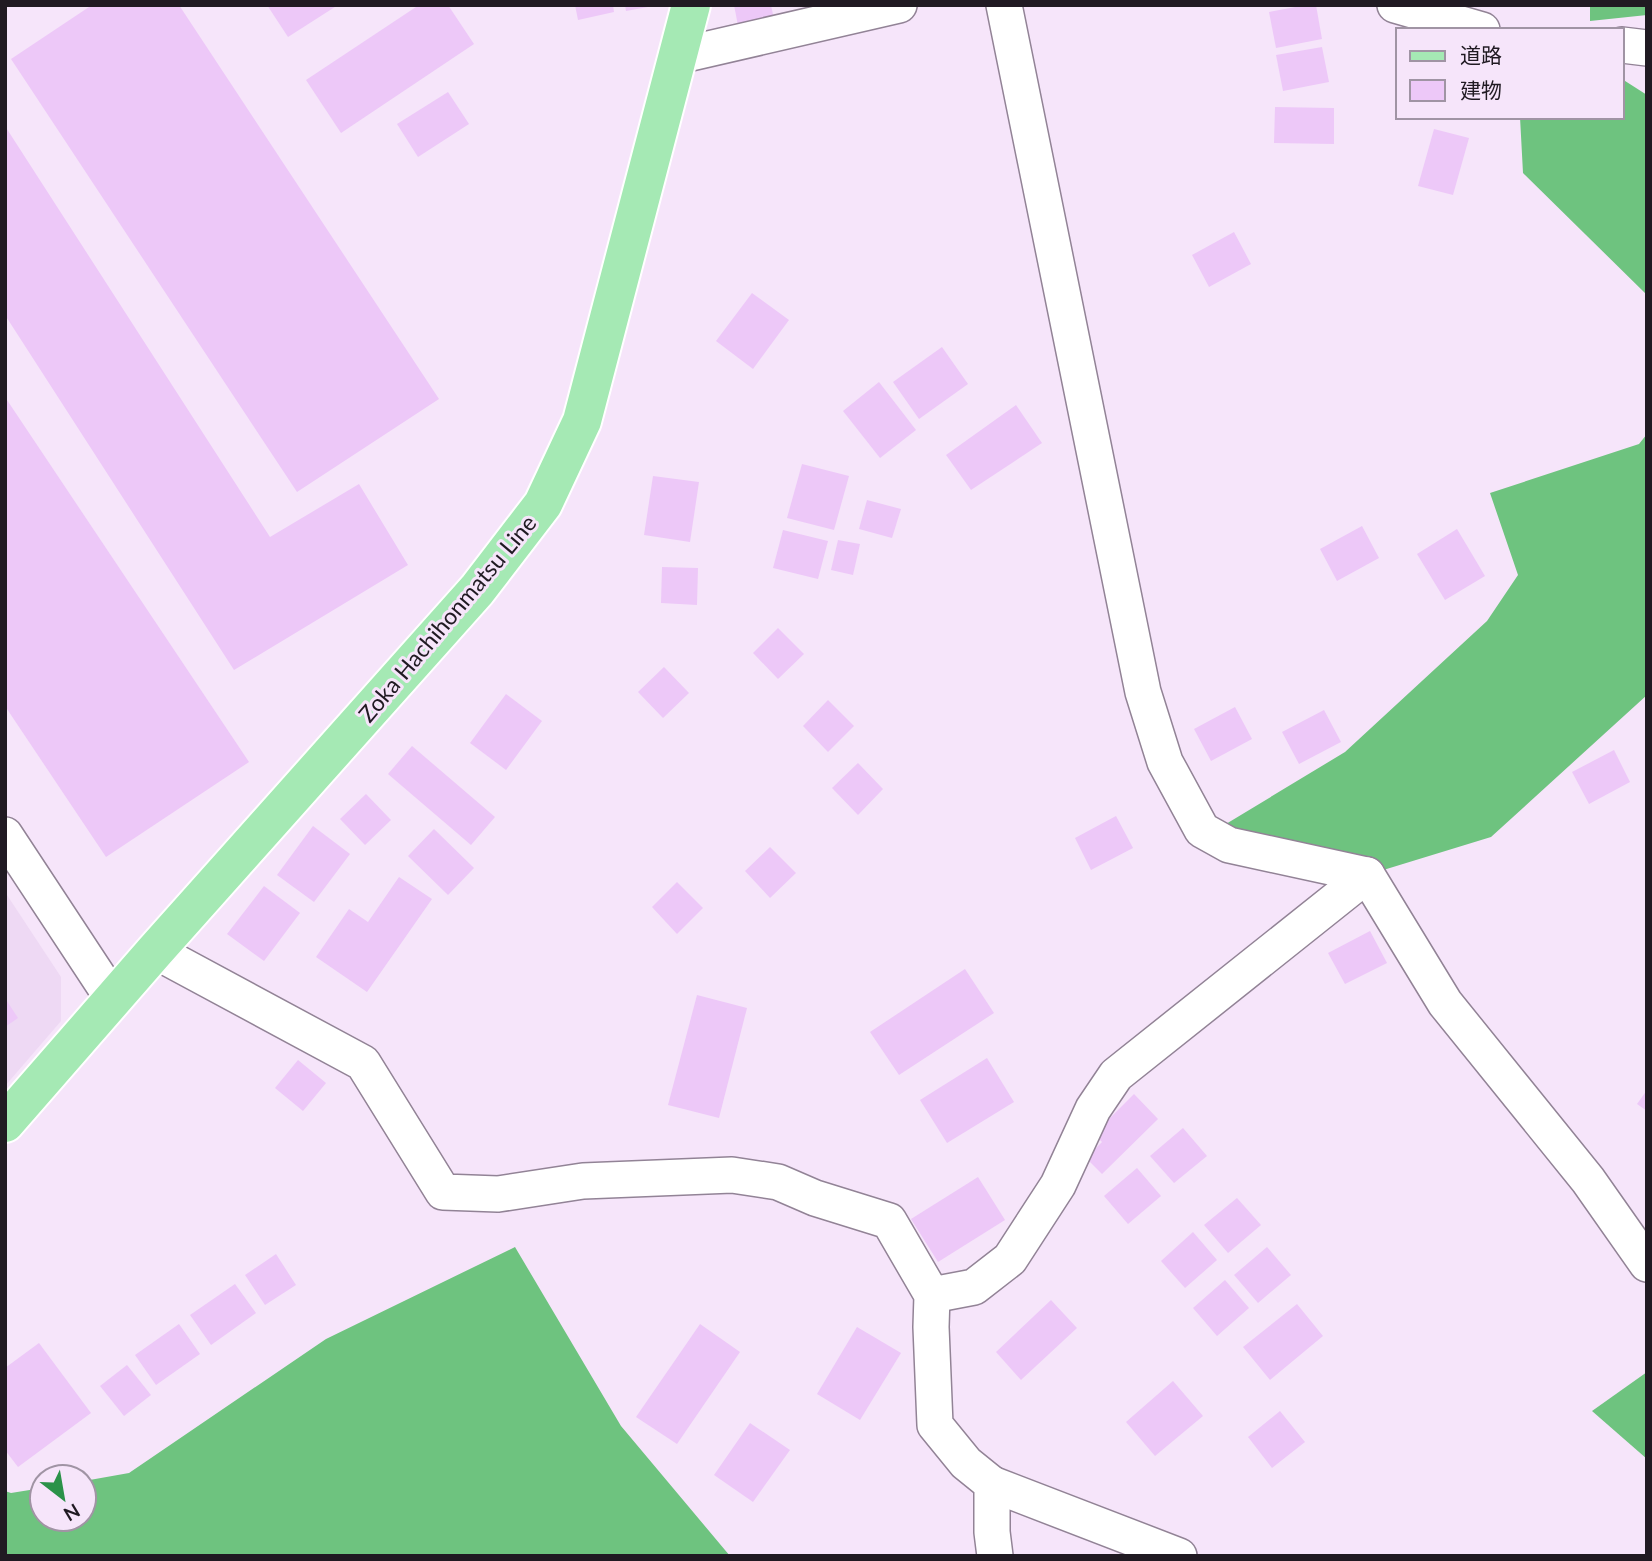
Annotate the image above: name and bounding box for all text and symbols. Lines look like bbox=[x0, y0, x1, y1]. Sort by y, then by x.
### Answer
legend bbox=[1396, 28, 1624, 119]
text: 道路 bbox=[1460, 42, 1502, 67]
text: 建物 bbox=[1460, 77, 1502, 102]
street label: Zoka Hachihonmatsu Line bbox=[352, 509, 542, 727]
north arrow bbox=[28, 1463, 98, 1533]
text: N bbox=[60, 1499, 84, 1527]

